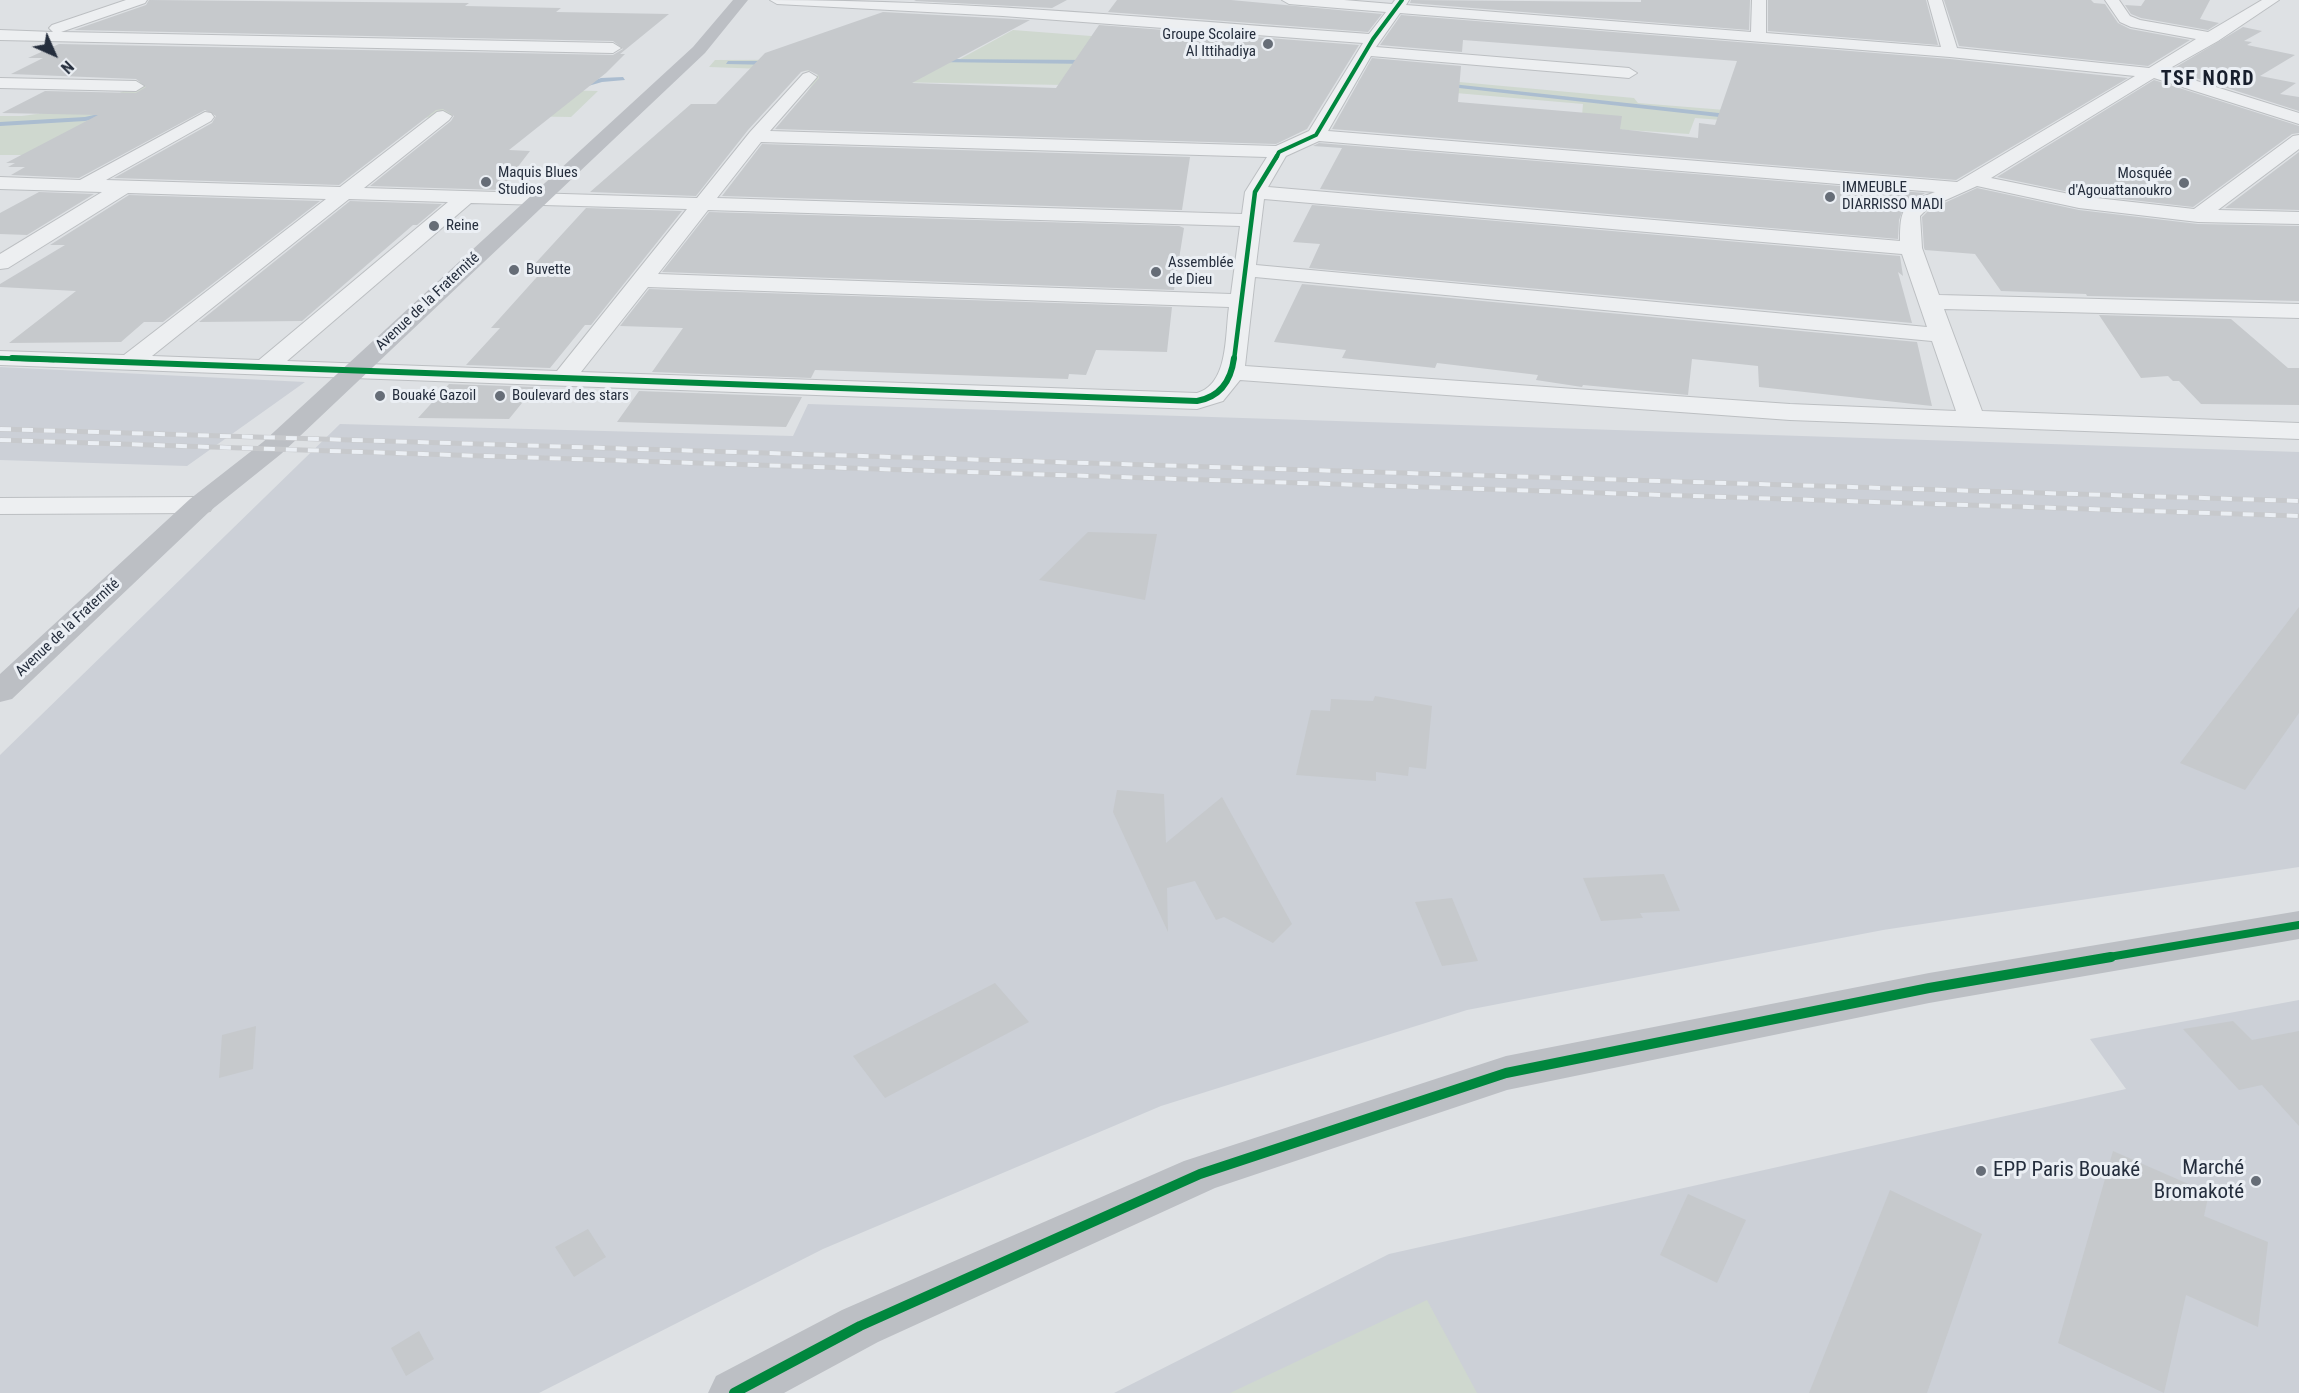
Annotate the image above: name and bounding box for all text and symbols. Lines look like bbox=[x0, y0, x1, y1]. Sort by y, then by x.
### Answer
north arrow bbox=[24, 24, 84, 84]
place label: Groupe Scolaire Al Ittihadiya bbox=[1162, 26, 1256, 61]
marker: Groupe Scolaire Al Ittihadiya bbox=[1261, 37, 1275, 51]
text: N bbox=[57, 57, 77, 77]
district label: TSF NORD bbox=[2161, 68, 2255, 92]
place label: Maquis Blues Studios bbox=[498, 164, 578, 199]
place label: Mosquée d'Agouattanoukro bbox=[2068, 165, 2172, 200]
marker: Maquis Blues Studios bbox=[479, 175, 493, 189]
marker: Mosquée d'Agouattanoukro bbox=[2177, 176, 2191, 190]
place label: IMMEUBLE DIARRISSO MADI bbox=[1842, 179, 1943, 214]
marker: IMMEUBLE DIARRISSO MADI bbox=[1823, 190, 1837, 204]
place label: Reine bbox=[446, 217, 479, 235]
marker: Reine bbox=[427, 219, 441, 233]
street label: Avenue de la Fraternité bbox=[372, 249, 484, 355]
place label: Assemblée de Dieu bbox=[1168, 254, 1234, 289]
place label: Buvette bbox=[526, 261, 571, 279]
marker: Buvette bbox=[507, 263, 521, 277]
marker: Assemblée de Dieu bbox=[1149, 265, 1163, 279]
place label: Bouaké Gazoil bbox=[392, 387, 476, 405]
place label: Boulevard des stars bbox=[512, 387, 629, 405]
marker: Bouaké Gazoil bbox=[373, 389, 387, 403]
marker: Boulevard des stars bbox=[493, 389, 507, 403]
street label: Avenue de la Fraternité bbox=[12, 575, 124, 681]
place label: Marché Bromakoté bbox=[2154, 1156, 2244, 1206]
place label: EPP Paris Bouaké bbox=[1993, 1158, 2140, 1184]
marker: EPP Paris Bouaké bbox=[1974, 1164, 1988, 1178]
marker: Marché Bromakoté bbox=[2249, 1174, 2263, 1188]

